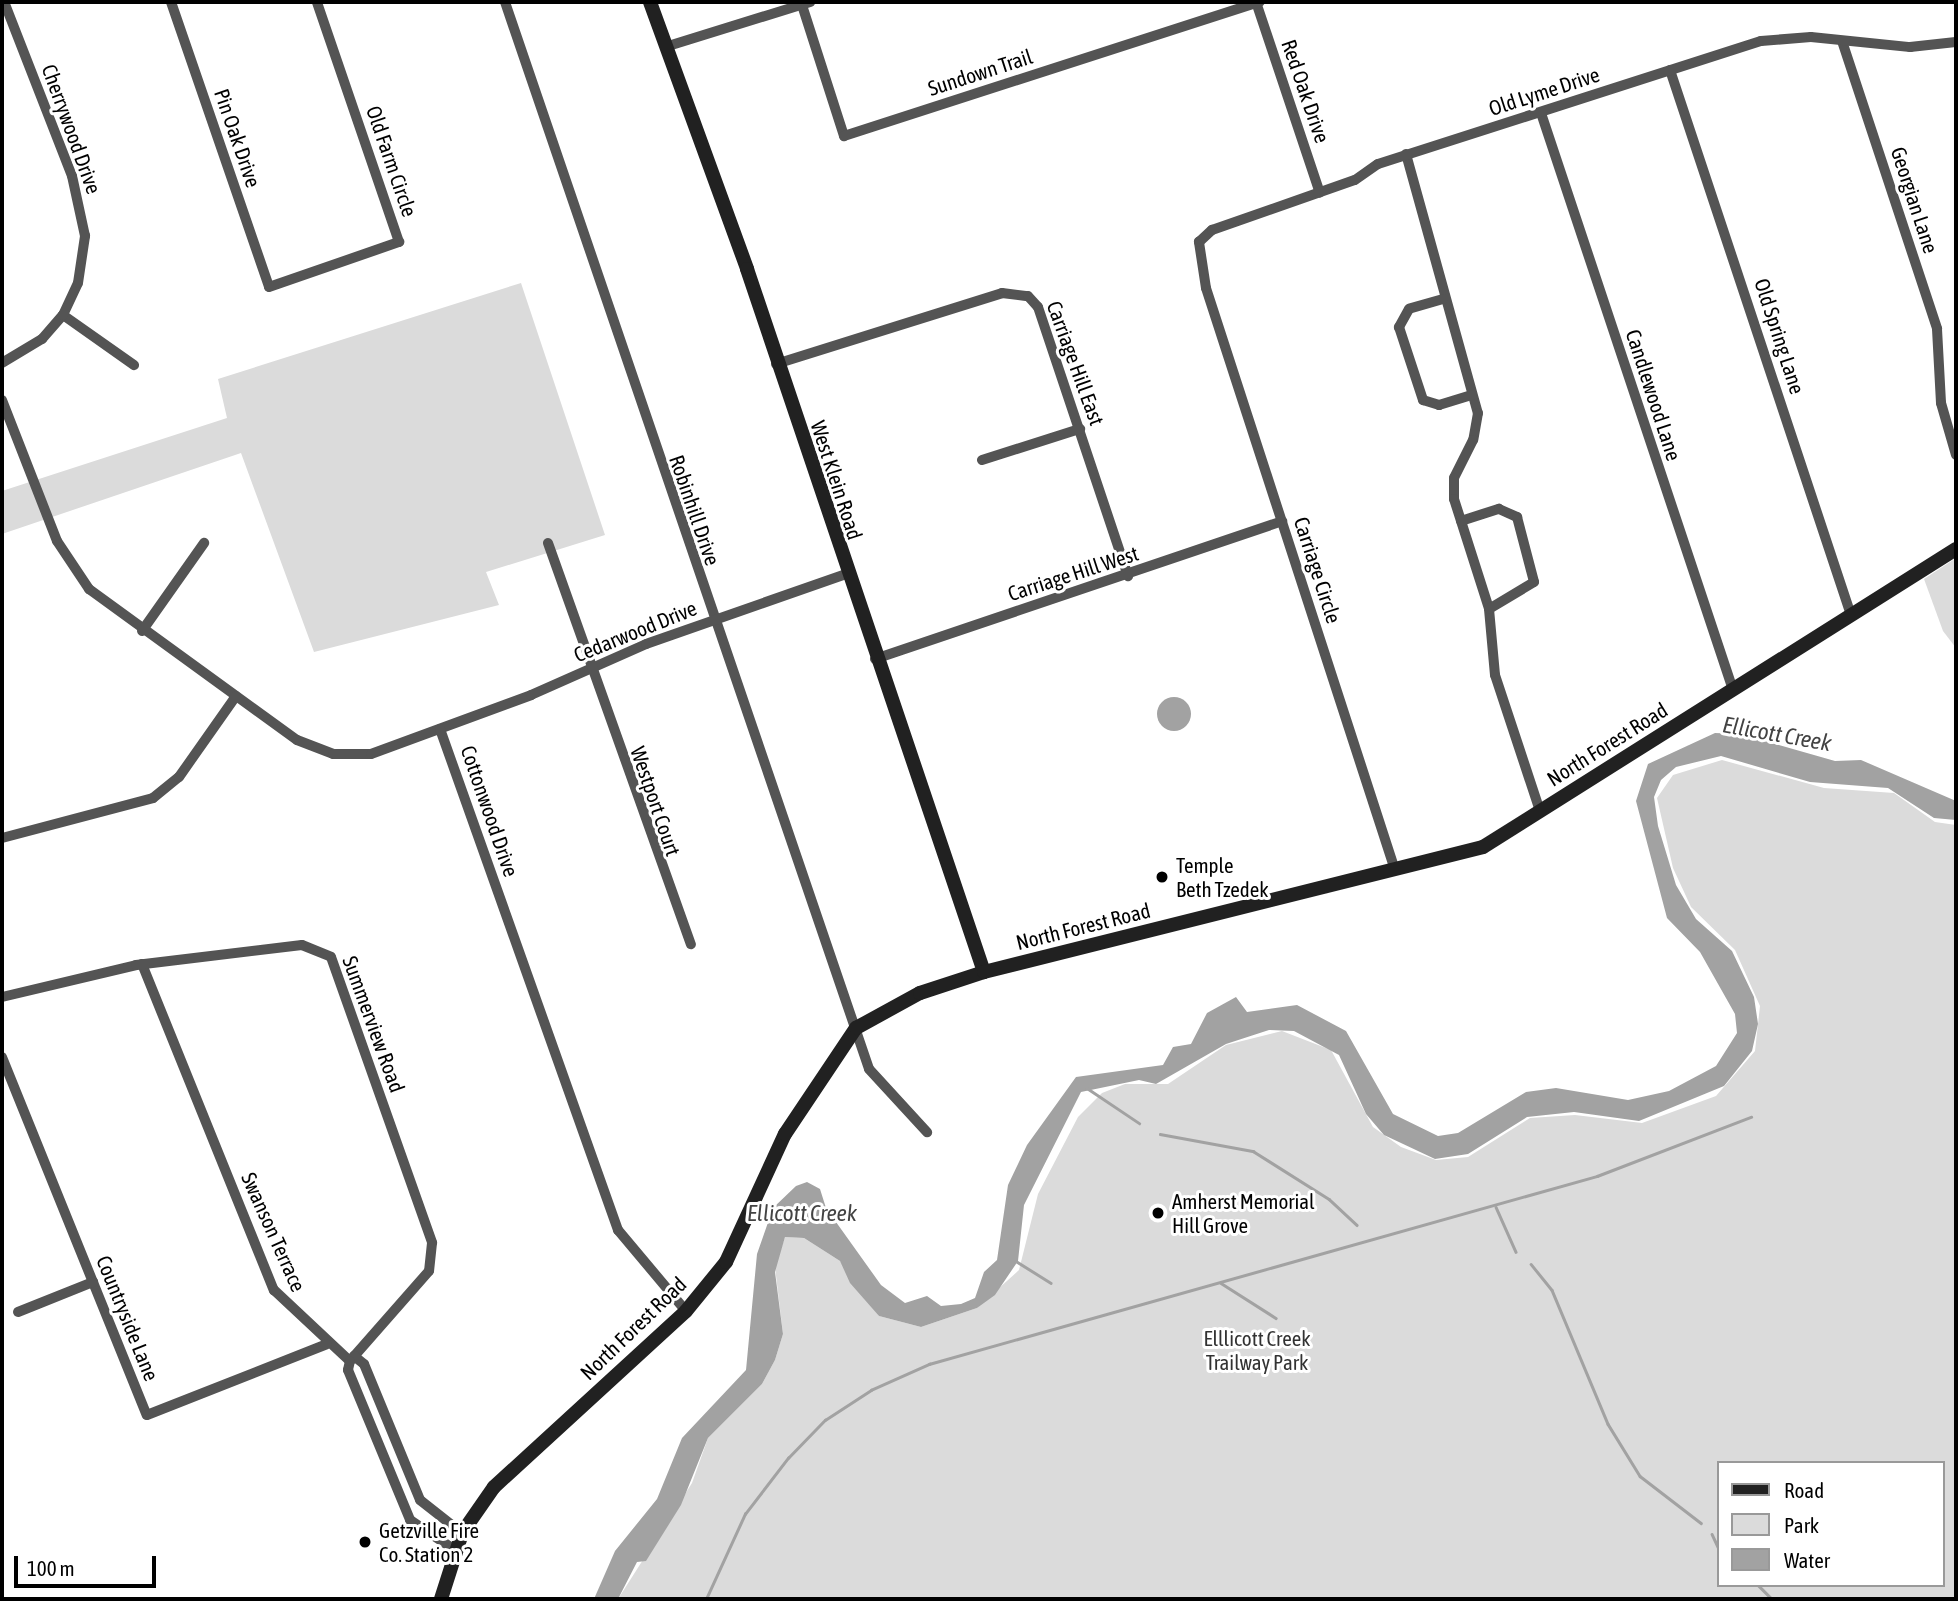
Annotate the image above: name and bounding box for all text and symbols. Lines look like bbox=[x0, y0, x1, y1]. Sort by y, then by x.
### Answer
street label: Red Oak Drive bbox=[1277, 36, 1335, 146]
street label: Sundown Trail bbox=[925, 43, 1035, 101]
street label: Cherrywood Drive bbox=[37, 61, 107, 197]
street label: Old Lyme Drive bbox=[1485, 61, 1603, 121]
street label: Pin Oak Drive bbox=[209, 85, 267, 191]
street label: Old Farm Circle bbox=[361, 102, 423, 220]
street label: Georgian Lane bbox=[1886, 144, 1944, 256]
street label: Old Spring Lane bbox=[1749, 275, 1811, 397]
street label: Carriage Hill East bbox=[1042, 297, 1110, 429]
street label: Candlewood Lane bbox=[1621, 326, 1687, 464]
street label: West Klein Road bbox=[806, 417, 868, 543]
street label: Robinhill Drive bbox=[664, 451, 726, 569]
street label: Carriage Circle bbox=[1289, 514, 1347, 626]
street label: Carriage Hill West bbox=[1005, 540, 1141, 606]
street label: Cedarwood Drive bbox=[570, 595, 700, 667]
street label: North Forest Road bbox=[1542, 697, 1672, 791]
water label: Ellicott Creek bbox=[1720, 711, 1834, 757]
street label: Cottonwood Drive bbox=[456, 742, 524, 880]
street label: Westport Court bbox=[626, 743, 686, 859]
place label: Temple Beth Tzedek bbox=[1176, 852, 1268, 902]
marker: Temple Beth Tzedek bbox=[1154, 869, 1170, 885]
street label: North Forest Road bbox=[1013, 897, 1153, 955]
street label: Summerview Road bbox=[338, 952, 410, 1096]
street label: Swanson Terrace bbox=[237, 1169, 311, 1295]
place label: Amherst Memorial Hill Grove bbox=[1172, 1188, 1315, 1238]
water label: Ellicott Creek bbox=[747, 1199, 857, 1227]
marker: Amherst Memorial Hill Grove bbox=[1150, 1205, 1166, 1221]
street label: Countryside Lane bbox=[91, 1252, 165, 1384]
street label: North Forest Road bbox=[575, 1271, 691, 1385]
park label: Elllicott Creek Trailway Park bbox=[1204, 1325, 1310, 1375]
legend bbox=[1716, 1461, 1944, 1587]
text: Road bbox=[1784, 1478, 1824, 1502]
text: Park bbox=[1784, 1513, 1819, 1537]
place label: Getzville Fire Co. Station 2 bbox=[379, 1517, 479, 1567]
marker: Getzville Fire Co. Station 2 bbox=[357, 1534, 373, 1550]
scale bar bbox=[18, 1542, 159, 1586]
text: Water bbox=[1784, 1548, 1830, 1572]
text: 100 m bbox=[27, 1556, 75, 1580]

